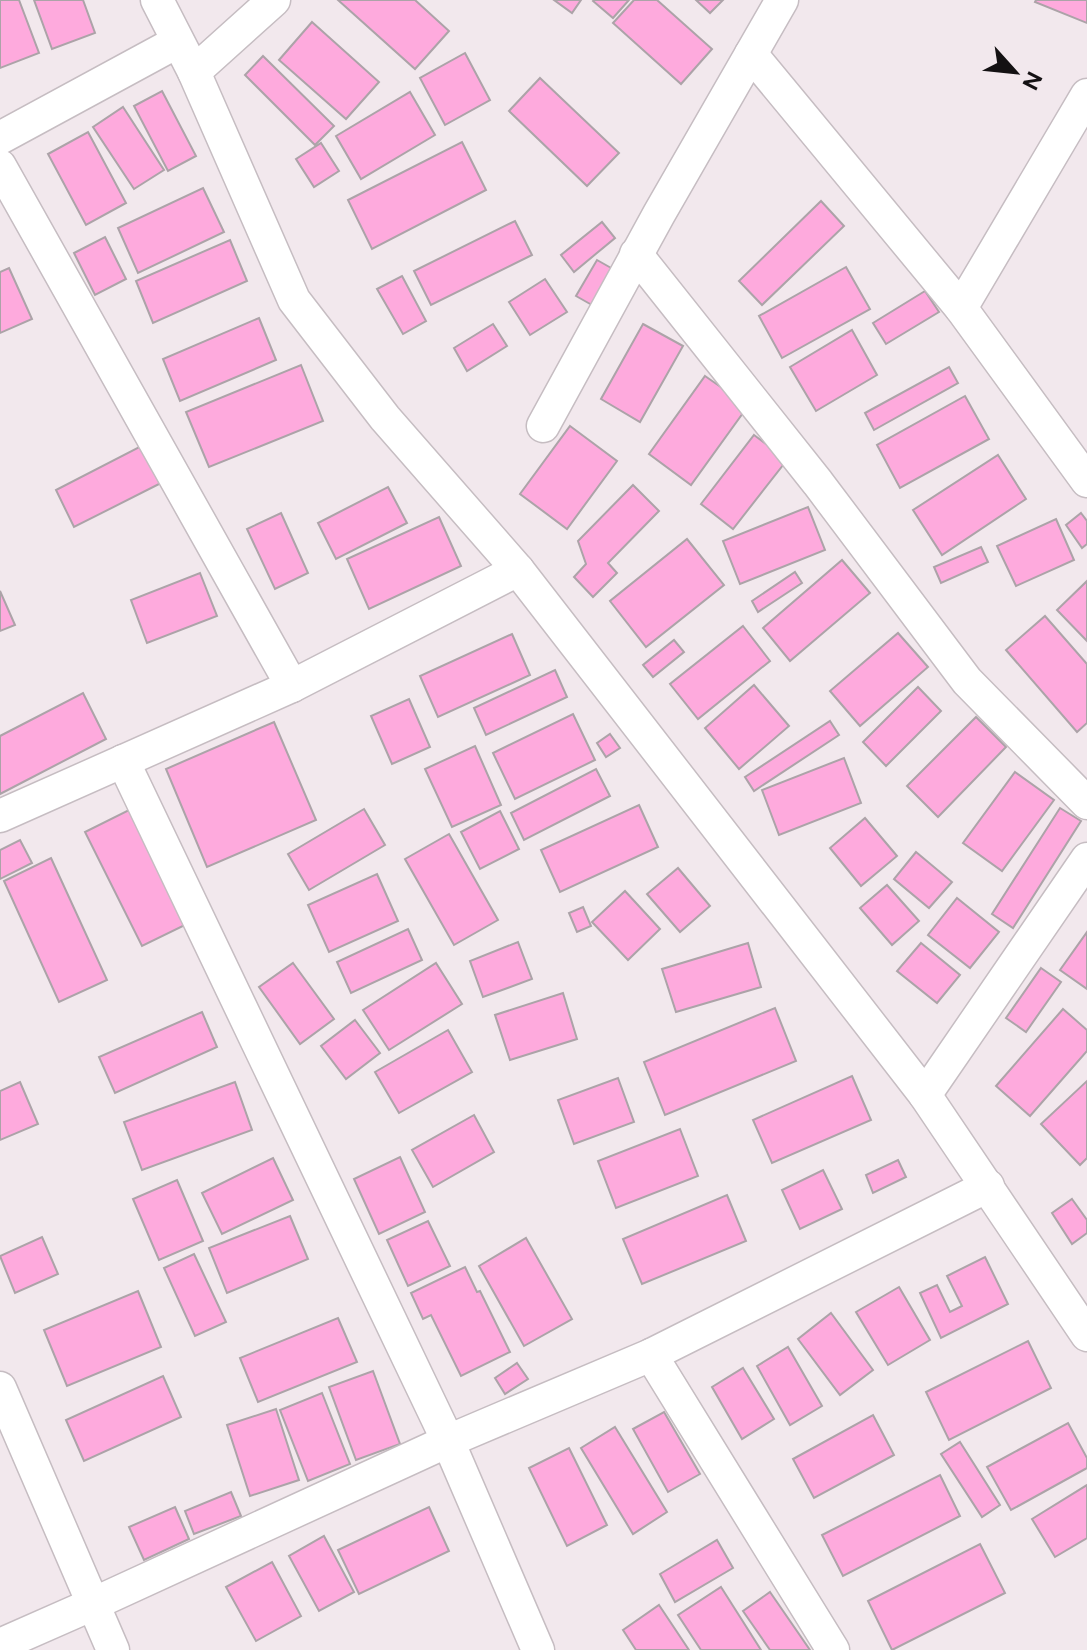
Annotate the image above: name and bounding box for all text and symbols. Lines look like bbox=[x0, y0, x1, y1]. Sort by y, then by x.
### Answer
north arrow bbox=[975, 32, 1055, 112]
text: N bbox=[1016, 67, 1048, 95]

